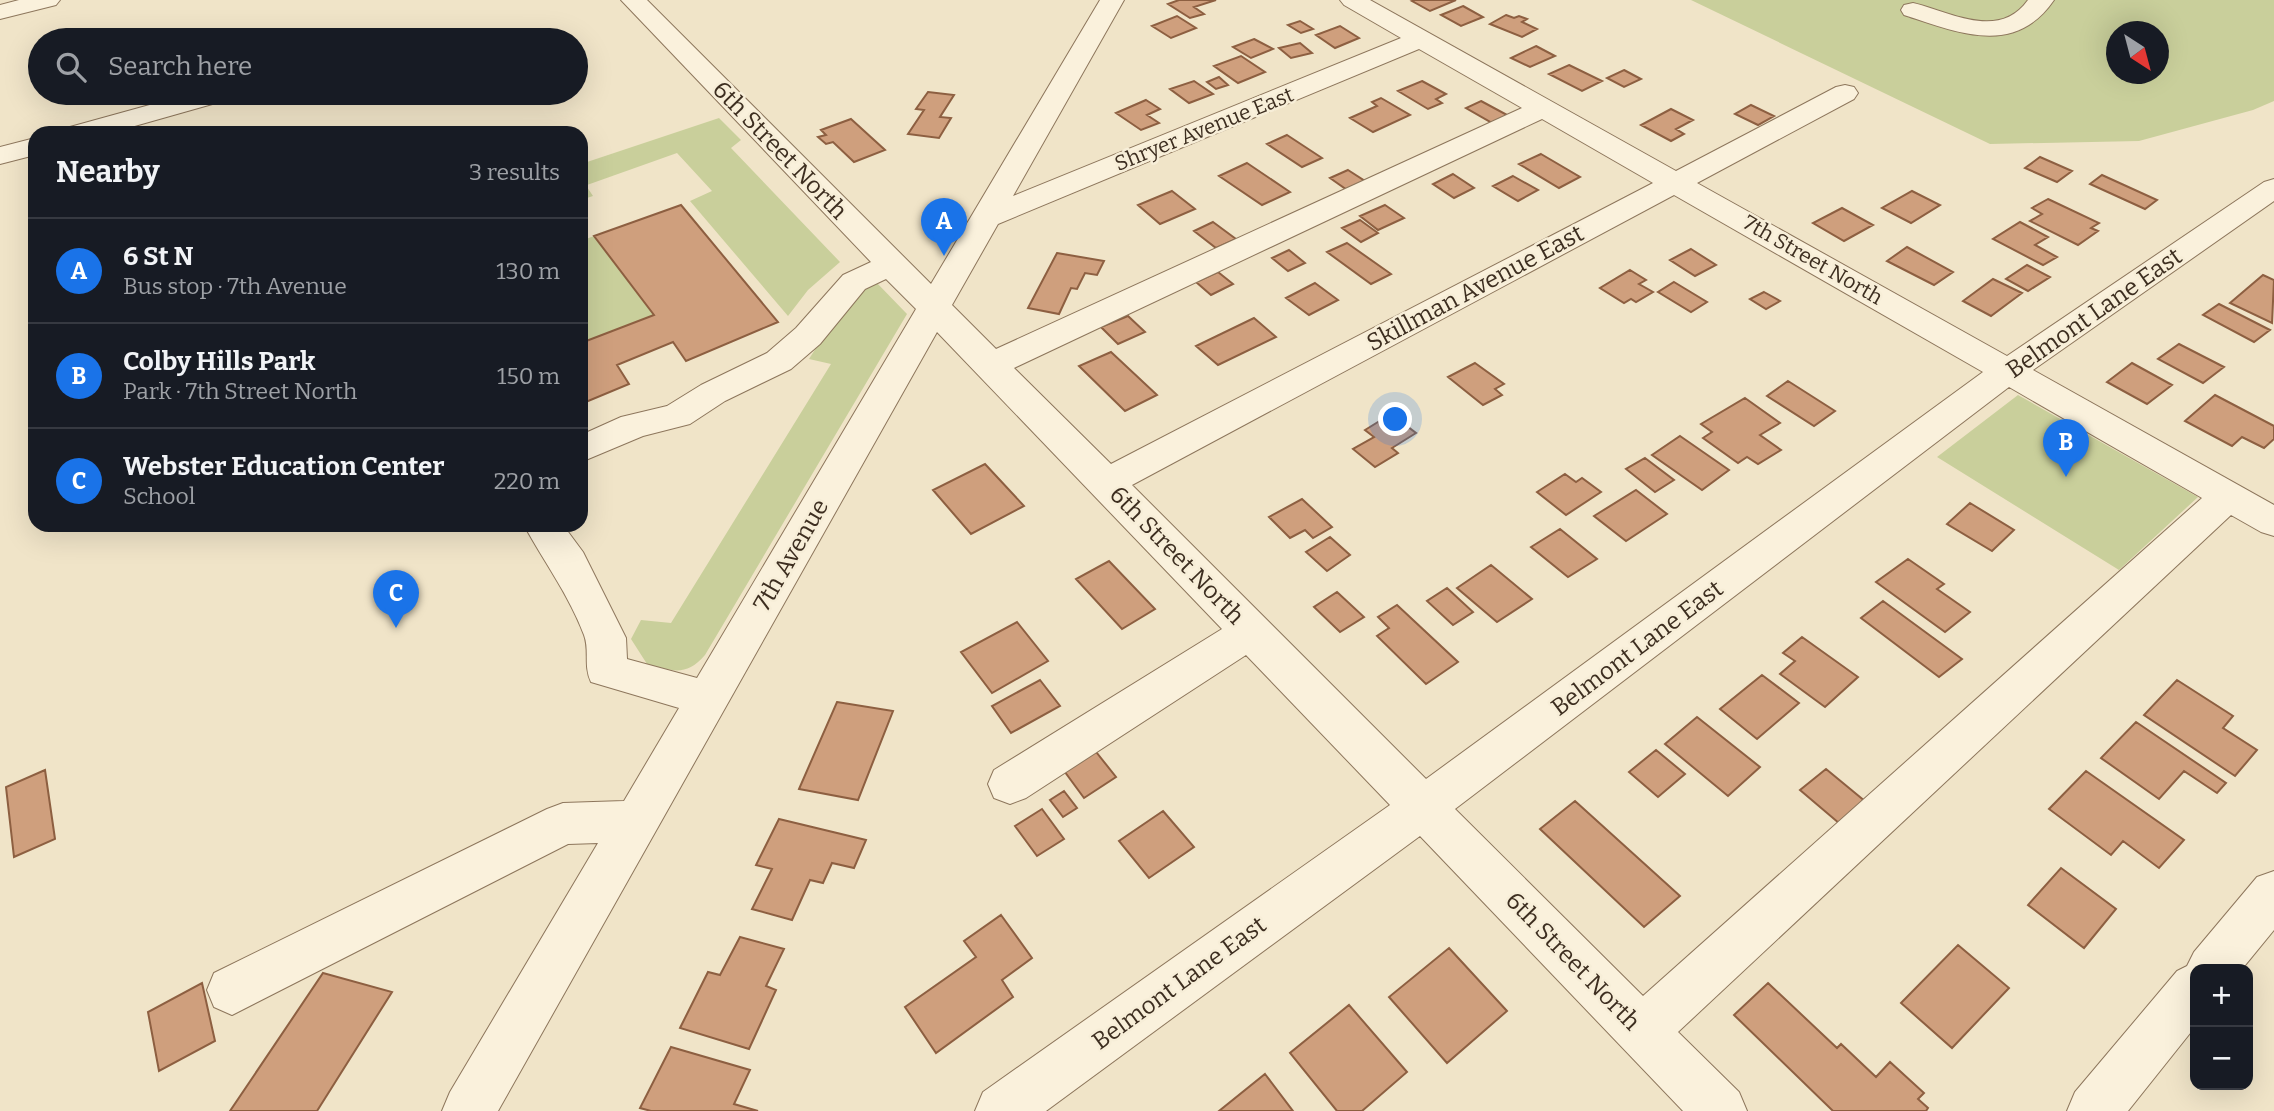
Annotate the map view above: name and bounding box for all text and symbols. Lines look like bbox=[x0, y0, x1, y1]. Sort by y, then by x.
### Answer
north arrow bbox=[2106, 21, 2169, 84]
search box bbox=[28, 28, 588, 105]
icon: search bbox=[52, 48, 90, 86]
text: Search here bbox=[108, 51, 252, 82]
street label: 6th Street North bbox=[707, 75, 853, 225]
street label: Shryer Avenue East bbox=[1111, 81, 1298, 177]
text: Nearby bbox=[56, 154, 160, 190]
text: 3 results bbox=[469, 158, 560, 186]
pin: A bbox=[921, 198, 967, 256]
street label: 7th Street North bbox=[1739, 210, 1887, 310]
street label: Skillman Avenue East bbox=[1362, 219, 1588, 357]
text: 6 St N bbox=[123, 241, 194, 272]
street label: Belmont Lane East bbox=[2001, 242, 2187, 384]
text: A bbox=[71, 257, 87, 285]
text: 130 m bbox=[496, 257, 560, 285]
text: Bus stop · 7th Avenue bbox=[123, 272, 347, 300]
text: Colby Hills Park bbox=[123, 346, 316, 377]
text: B bbox=[72, 362, 86, 390]
text: 150 m bbox=[497, 362, 560, 390]
text: Park · 7th Street North bbox=[123, 377, 357, 405]
your location bbox=[1378, 402, 1412, 436]
pin: B bbox=[2043, 419, 2089, 477]
text: Webster Education Center bbox=[123, 451, 445, 482]
text: C bbox=[72, 467, 86, 495]
text: 220 m bbox=[494, 467, 560, 495]
street label: 6th Street North bbox=[1104, 480, 1250, 630]
text: School bbox=[123, 482, 195, 510]
street label: 7th Avenue bbox=[748, 494, 834, 616]
pin: C bbox=[373, 570, 419, 628]
street label: Belmont Lane East bbox=[1546, 574, 1729, 722]
street label: 6th Street North bbox=[1500, 886, 1646, 1036]
street label: Belmont Lane East bbox=[1087, 910, 1271, 1055]
map controls bbox=[2190, 964, 2253, 1090]
button: + bbox=[2190, 964, 2253, 1027]
button: − bbox=[2190, 1027, 2253, 1090]

